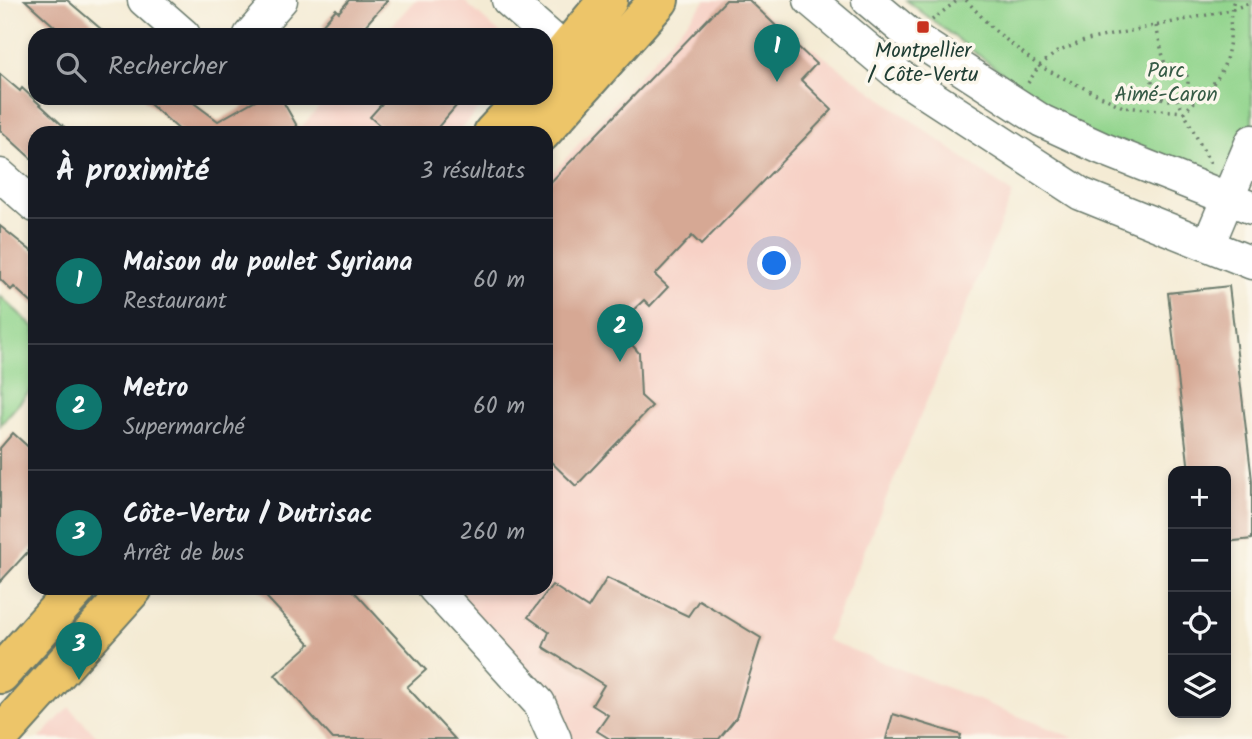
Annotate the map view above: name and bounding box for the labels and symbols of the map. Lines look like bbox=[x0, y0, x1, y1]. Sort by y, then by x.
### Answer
marker: Montpellier / Côte-Vertu bbox=[915, 19, 931, 35]
pin: 1 bbox=[754, 24, 800, 82]
place label: Montpellier / Côte-Vertu bbox=[868, 35, 978, 92]
park label: Parc Aimé-Caron bbox=[1114, 55, 1218, 112]
your location bbox=[757, 246, 791, 280]
pin: 2 bbox=[597, 304, 643, 362]
pin: 3 bbox=[56, 622, 102, 680]

